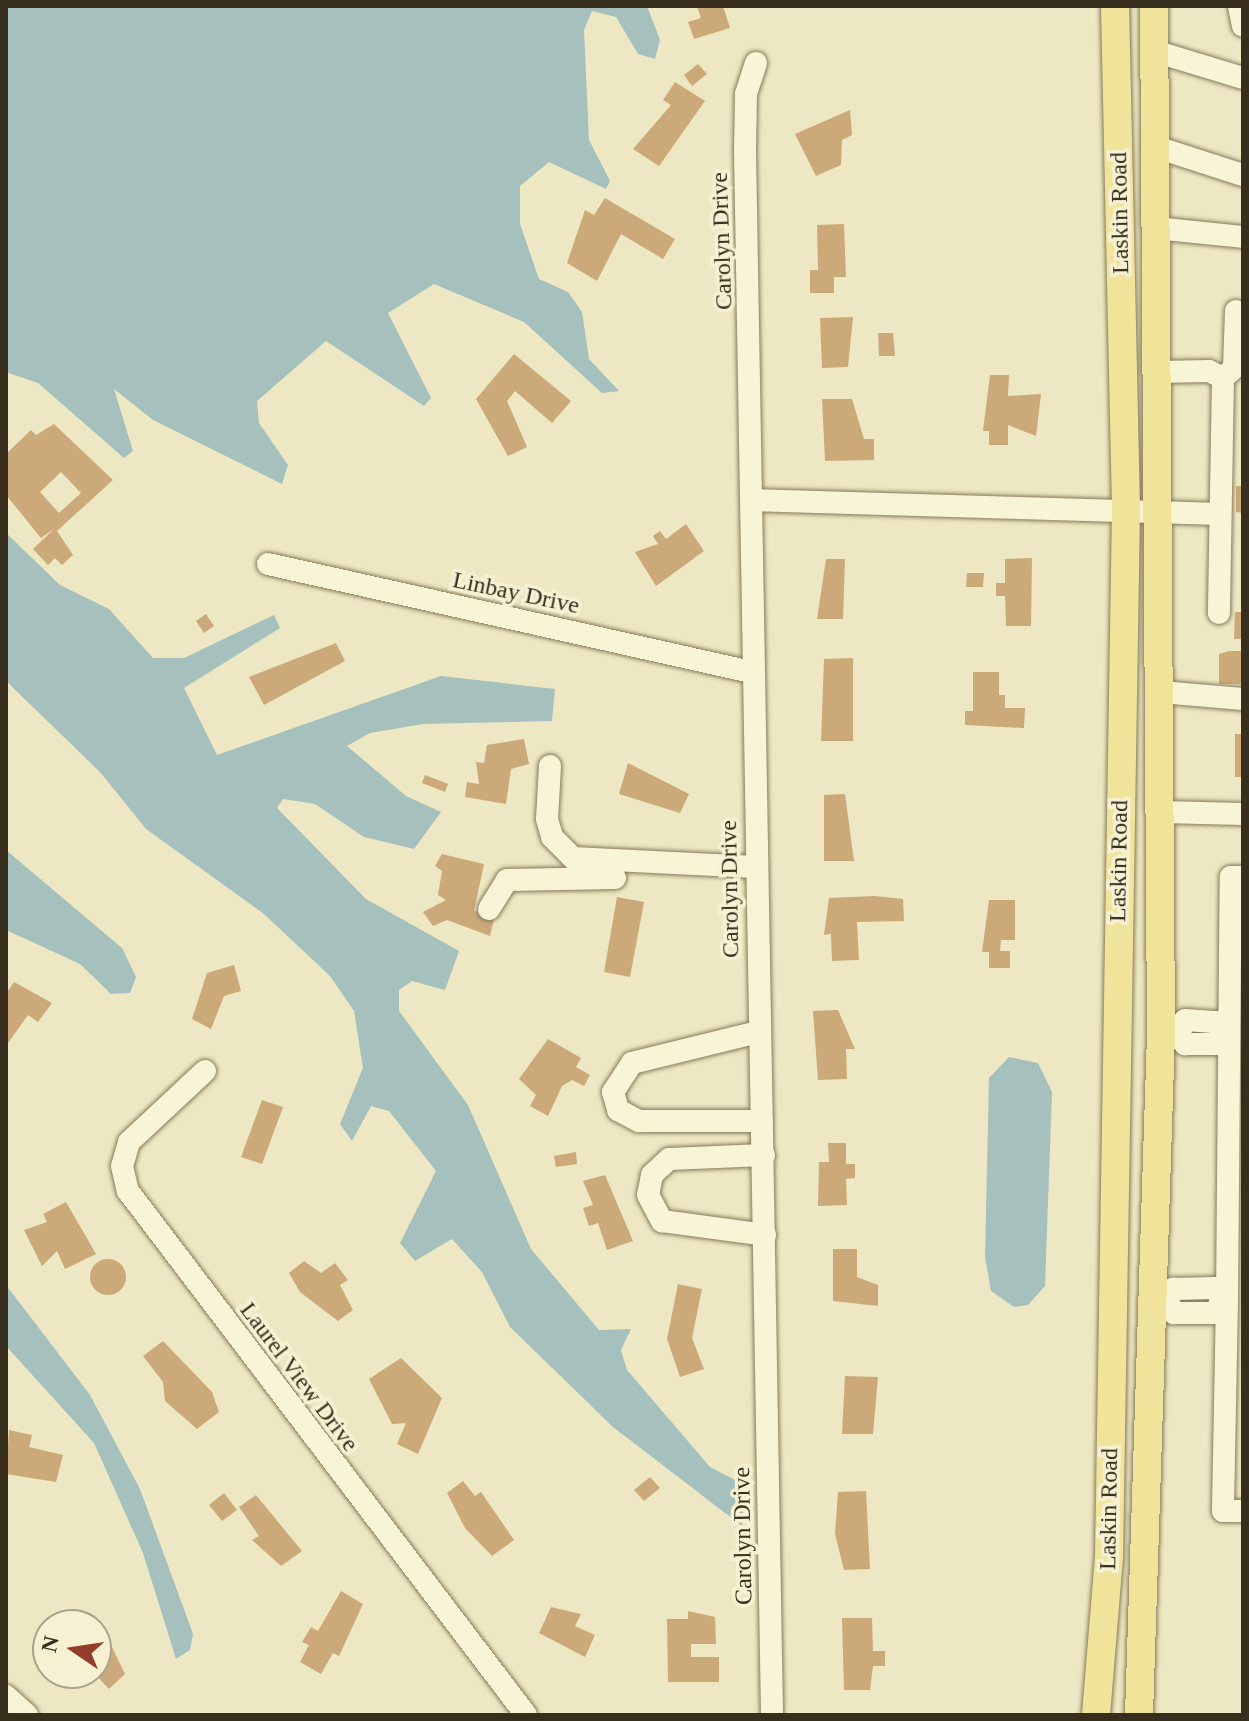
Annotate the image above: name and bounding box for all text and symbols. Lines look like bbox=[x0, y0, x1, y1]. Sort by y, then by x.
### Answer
street label: Laskin Road bbox=[1105, 152, 1135, 274]
street label: Carolyn Drive bbox=[705, 172, 739, 310]
street label: Linbay Drive bbox=[450, 566, 582, 620]
street label: Laskin Road bbox=[1104, 800, 1134, 922]
street label: Carolyn Drive bbox=[714, 820, 746, 958]
street label: Laurel View Drive bbox=[233, 1297, 365, 1457]
street label: Laskin Road bbox=[1094, 1448, 1124, 1570]
street label: Carolyn Drive bbox=[727, 1467, 759, 1605]
north arrow bbox=[32, 1609, 112, 1689]
text: N bbox=[36, 1633, 64, 1654]

